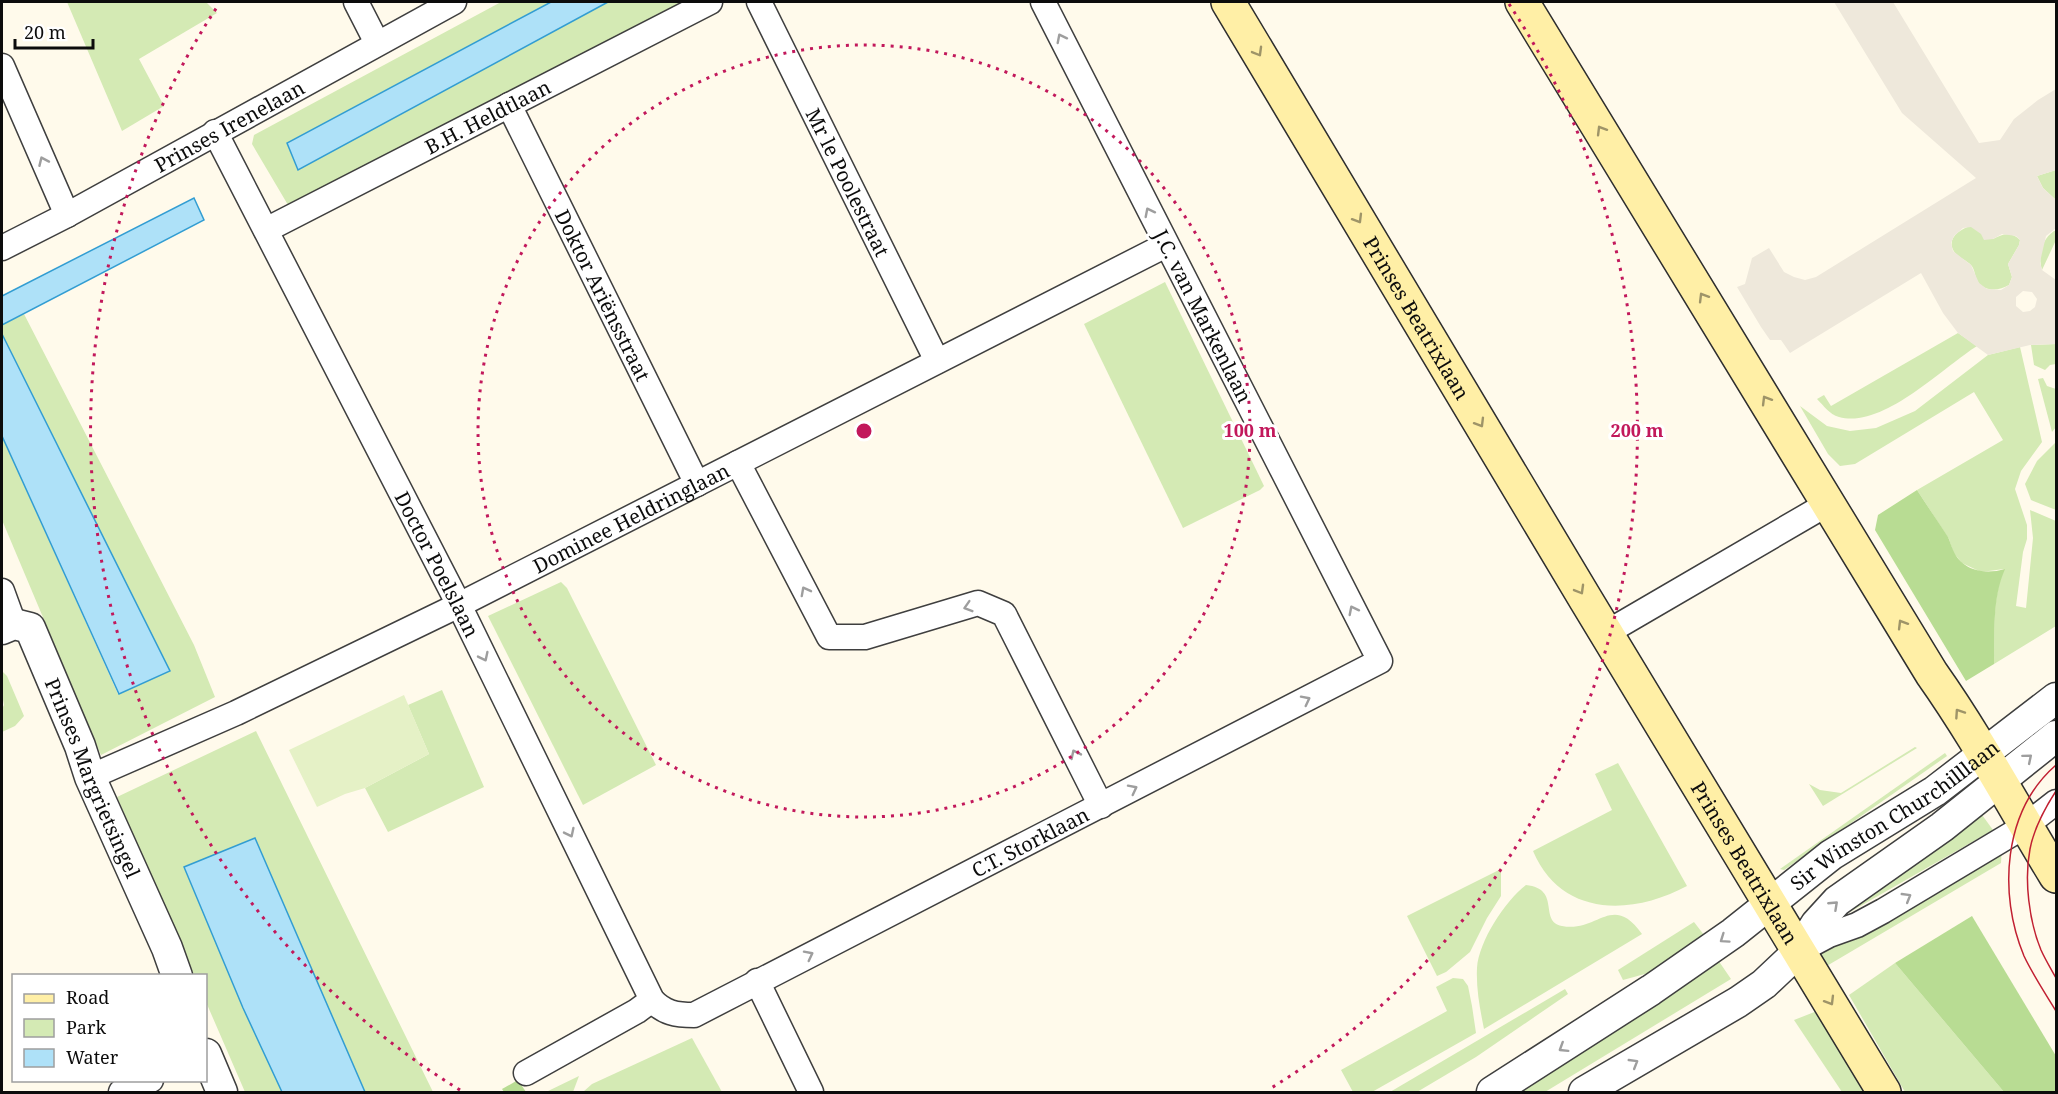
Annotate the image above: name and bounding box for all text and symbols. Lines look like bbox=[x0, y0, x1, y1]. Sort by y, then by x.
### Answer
scale bar bbox=[15, 12, 93, 50]
text: 20 m bbox=[24, 20, 66, 44]
one-way arrow bbox=[1057, 34, 1068, 44]
one-way arrow bbox=[1251, 46, 1263, 56]
street label: Prinses Irenelaan bbox=[149, 73, 309, 178]
street label: B.H. Heldtlaan bbox=[420, 73, 555, 160]
street label: Mr le Poolestraat bbox=[800, 103, 896, 261]
one-way arrow bbox=[1597, 126, 1609, 136]
one-way arrow bbox=[38, 157, 50, 168]
street label: Doktor Ariënsstraat bbox=[549, 205, 657, 385]
one-way arrow bbox=[1145, 207, 1156, 218]
one-way arrow bbox=[1351, 213, 1362, 223]
street label: J.C. van Markenlaan bbox=[1147, 224, 1258, 407]
street label: Prinses Beatrixlaan bbox=[1358, 231, 1476, 405]
one-way arrow bbox=[1698, 293, 1710, 303]
one-way arrow bbox=[1762, 396, 1774, 406]
one-way arrow bbox=[1472, 417, 1484, 427]
text: 100 m bbox=[1224, 418, 1277, 442]
text: 200 m bbox=[1611, 418, 1664, 442]
centre of rings bbox=[854, 421, 874, 441]
street label: Dominee Heldringlaan bbox=[528, 456, 734, 579]
street label: Doctor Poelslaan bbox=[389, 486, 486, 642]
one-way arrow bbox=[1573, 584, 1584, 594]
one-way arrow bbox=[801, 587, 812, 598]
one-way arrow bbox=[963, 600, 974, 612]
one-way arrow bbox=[1349, 605, 1361, 616]
one-way arrow bbox=[1897, 620, 1909, 630]
one-way arrow bbox=[477, 651, 489, 662]
street label: Prinses Margrietsingel bbox=[39, 674, 147, 882]
one-way arrow bbox=[1299, 696, 1310, 707]
one-way arrow bbox=[1955, 709, 1966, 720]
street label: Sir Winston Churchilllaan bbox=[1784, 733, 2004, 896]
one-way arrow bbox=[1070, 749, 1082, 760]
one-way arrow bbox=[2021, 754, 2032, 765]
street label: Prinses Beatrixlaan bbox=[1685, 776, 1805, 949]
one-way arrow bbox=[1126, 785, 1137, 797]
street label: C.T. Storklaan bbox=[967, 800, 1093, 883]
one-way arrow bbox=[562, 826, 574, 837]
one-way arrow bbox=[1901, 892, 1912, 904]
one-way arrow bbox=[1828, 901, 1838, 912]
one-way arrow bbox=[1720, 932, 1731, 943]
one-way arrow bbox=[803, 950, 814, 962]
legend bbox=[12, 974, 207, 1082]
text: Road bbox=[66, 985, 109, 1009]
one-way arrow bbox=[1822, 995, 1834, 1005]
text: Park bbox=[66, 1015, 106, 1039]
one-way arrow bbox=[1559, 1040, 1569, 1052]
text: Water bbox=[66, 1045, 119, 1069]
one-way arrow bbox=[1628, 1058, 1638, 1070]

